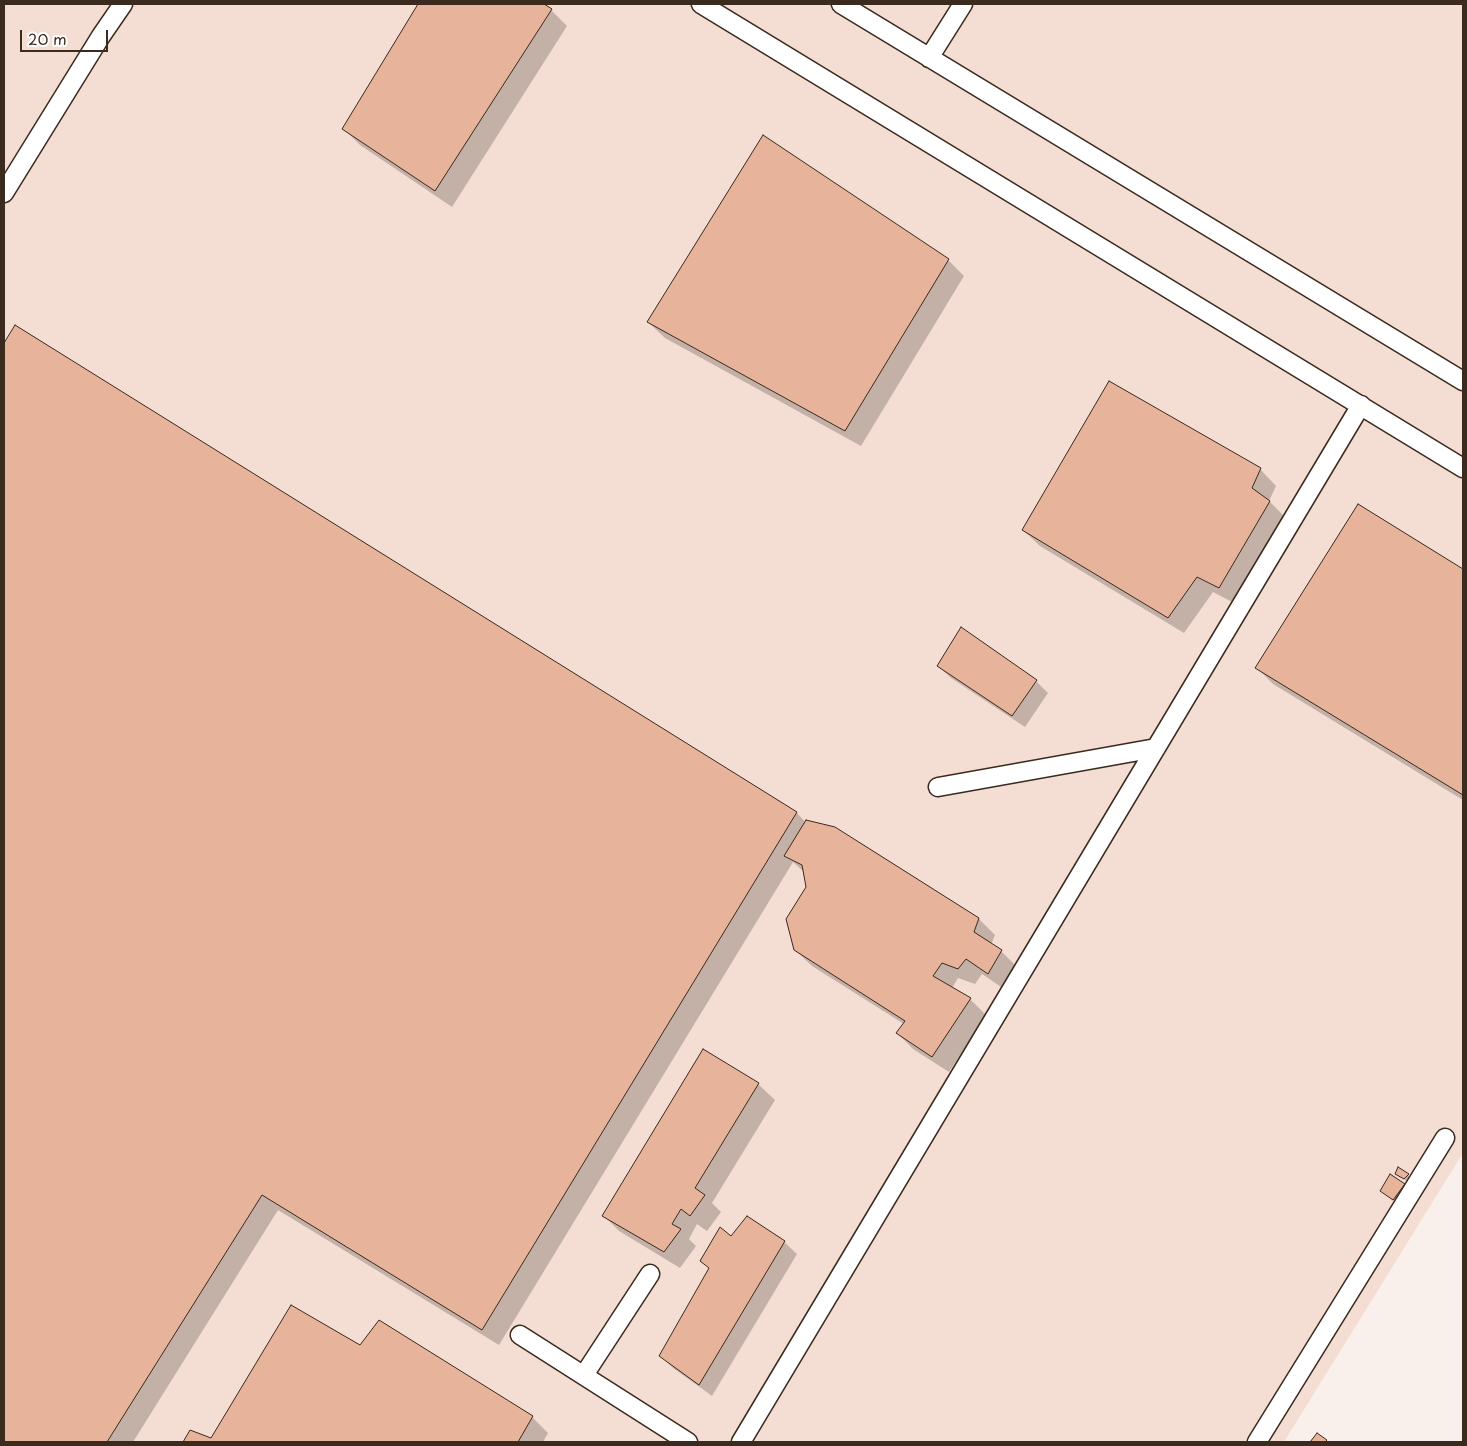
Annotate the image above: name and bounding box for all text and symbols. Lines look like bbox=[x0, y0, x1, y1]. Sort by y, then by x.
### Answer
scale bar bbox=[22, 20, 110, 52]
text: 20 m bbox=[28, 27, 67, 50]

